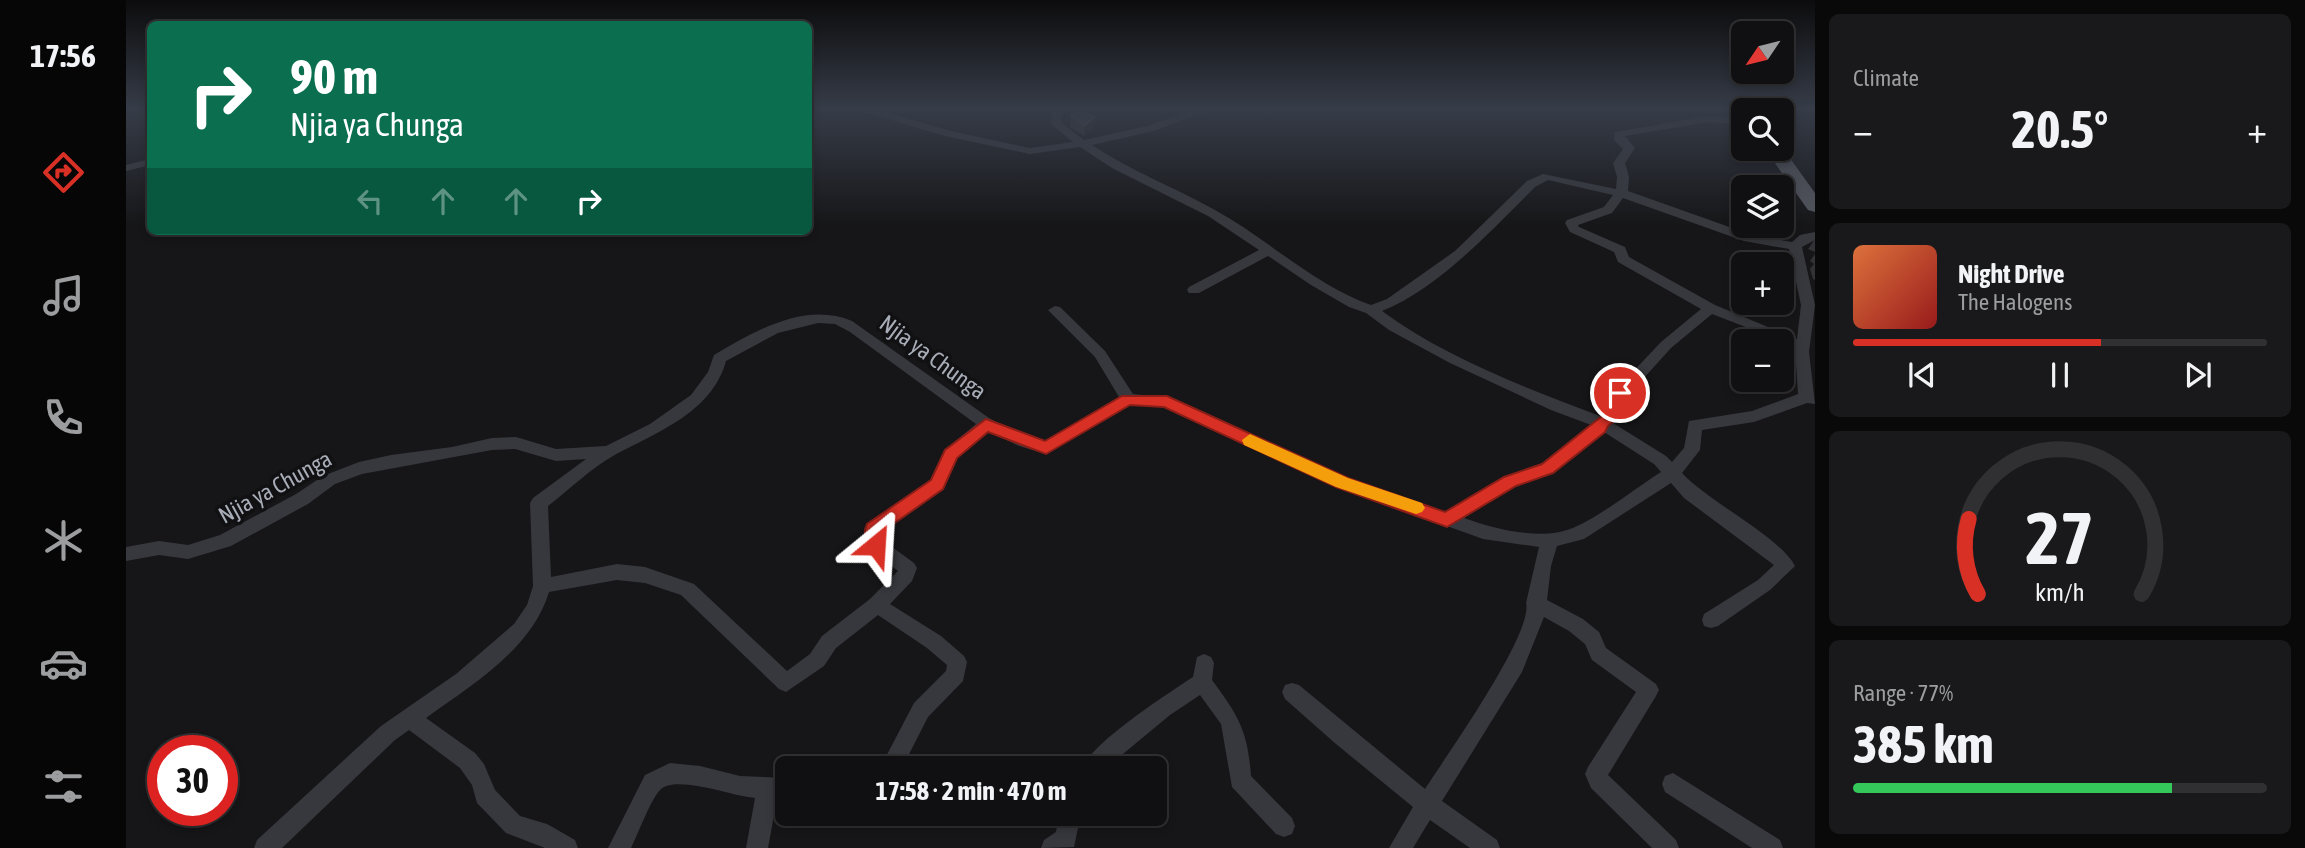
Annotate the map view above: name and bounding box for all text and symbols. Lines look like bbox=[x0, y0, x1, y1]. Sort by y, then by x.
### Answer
north arrow bbox=[1731, 21, 1794, 84]
map controls bbox=[1731, 21, 1794, 392]
text: 17:56 bbox=[30, 37, 96, 74]
text: 90 m bbox=[290, 48, 378, 104]
icon: right bbox=[175, 49, 266, 140]
text: Climate bbox=[1853, 65, 1919, 91]
button: search bbox=[1731, 98, 1794, 161]
text: 20.5° bbox=[2012, 99, 2108, 159]
text: Njia ya Chunga bbox=[290, 106, 464, 143]
text: − bbox=[1853, 108, 1873, 151]
text: + bbox=[2247, 108, 2267, 151]
icon: directions bbox=[39, 148, 88, 197]
button: layers bbox=[1731, 175, 1794, 238]
icon: left bbox=[351, 182, 389, 220]
icon: ahead bbox=[424, 182, 462, 220]
icon: ahead bbox=[497, 182, 535, 220]
icon: right bbox=[570, 182, 608, 220]
button: + bbox=[1731, 252, 1794, 315]
text: Night Drive bbox=[1958, 259, 2065, 289]
icon: music bbox=[39, 271, 88, 320]
text: The Halogens bbox=[1958, 289, 2072, 315]
street label: Njia ya Chunga bbox=[875, 310, 991, 404]
button: − bbox=[1731, 329, 1794, 392]
icon: previous bbox=[1903, 356, 1941, 394]
icon: pause bbox=[2041, 356, 2079, 394]
icon: next bbox=[2179, 356, 2217, 394]
pin bbox=[1590, 363, 1650, 423]
icon: arrive bbox=[1601, 374, 1639, 412]
icon: phone bbox=[39, 393, 88, 442]
street label: Njia ya Chunga bbox=[214, 445, 336, 529]
text: 27 bbox=[2026, 497, 2094, 580]
position arrow bbox=[839, 508, 913, 582]
icon: climate bbox=[39, 516, 88, 565]
text: km/h bbox=[2035, 578, 2085, 606]
icon: car bbox=[39, 639, 88, 688]
text: Range · 77% bbox=[1853, 680, 1953, 706]
text: 385 km bbox=[1853, 714, 1994, 774]
speed limit sign: 30 bbox=[147, 735, 238, 826]
icon: filters bbox=[39, 762, 88, 811]
text: 17:58 · 2 min · 470 m bbox=[876, 776, 1066, 806]

